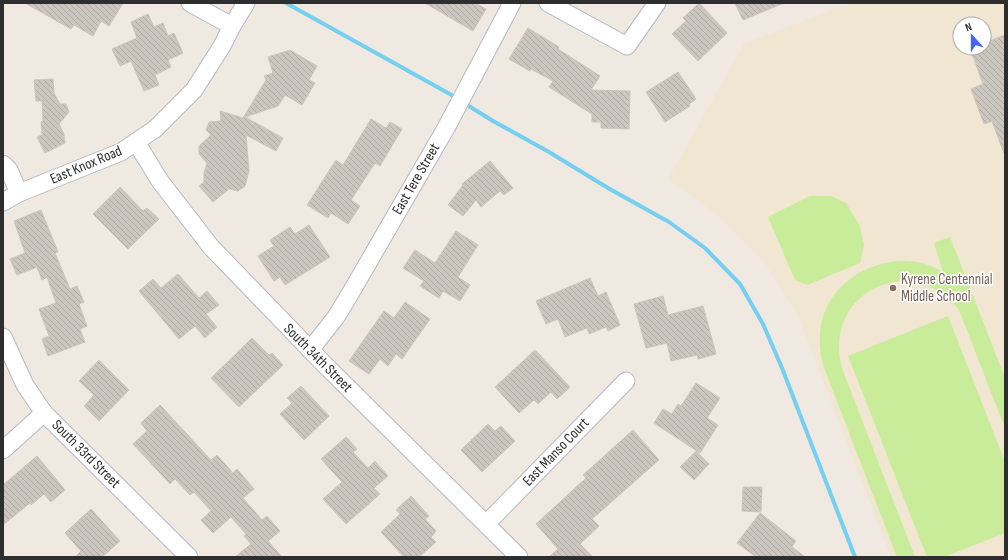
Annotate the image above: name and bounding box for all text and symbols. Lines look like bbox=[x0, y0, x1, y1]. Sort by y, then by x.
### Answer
north arrow bbox=[952, 16, 992, 56]
text: N bbox=[964, 20, 974, 34]
street label: East Tere Street bbox=[388, 140, 444, 218]
street label: East Knox Road bbox=[47, 141, 125, 189]
place label: Kyrene Centennial Middle School bbox=[901, 270, 993, 306]
marker: Kyrene Centennial Middle School bbox=[888, 283, 898, 293]
street label: South 34th Street bbox=[279, 319, 357, 397]
street label: East Manso Court bbox=[519, 413, 594, 490]
street label: South 33rd Street bbox=[48, 416, 125, 493]

